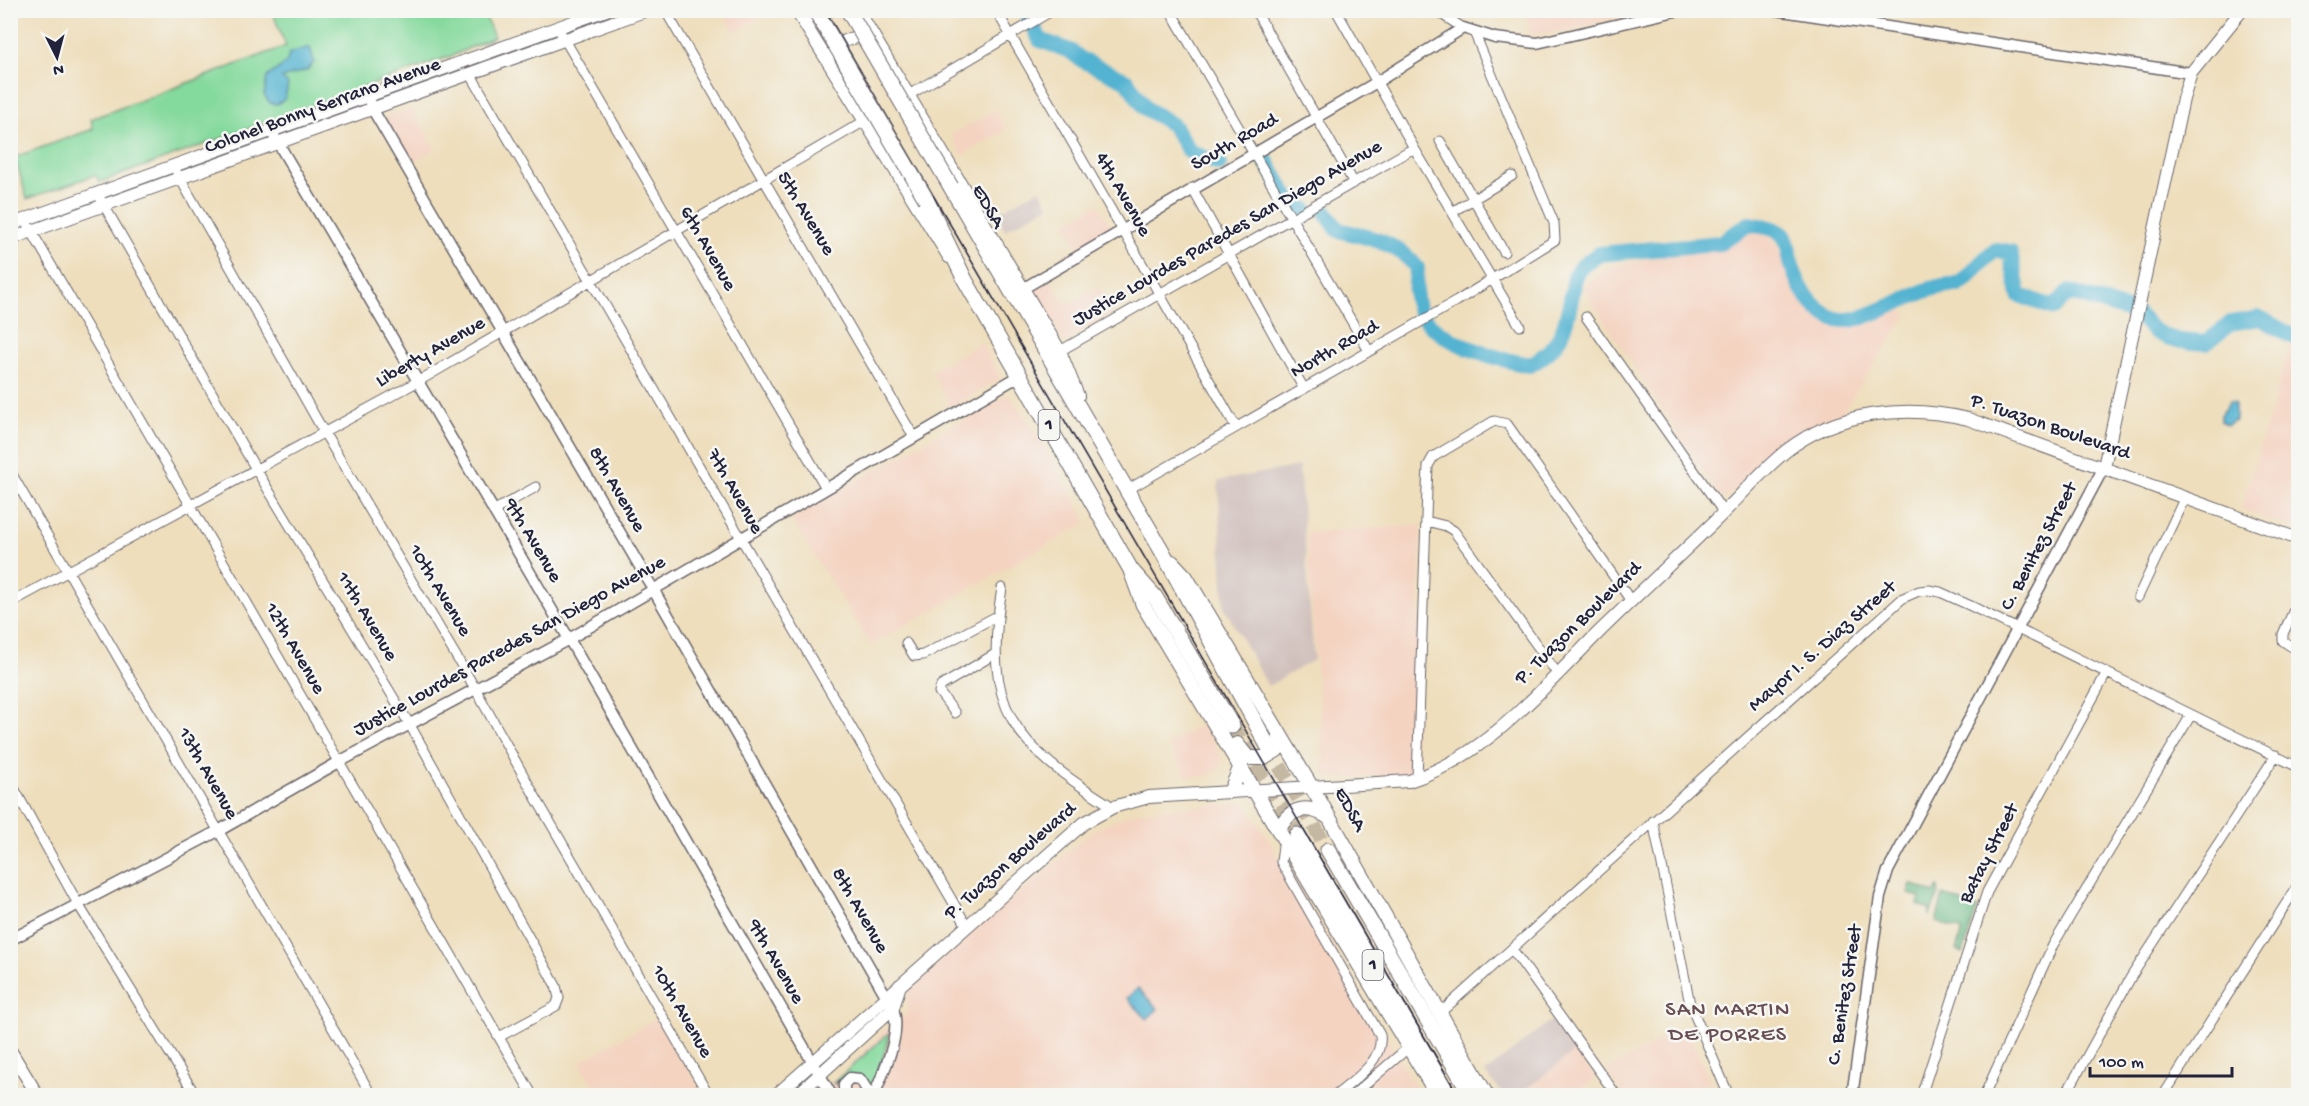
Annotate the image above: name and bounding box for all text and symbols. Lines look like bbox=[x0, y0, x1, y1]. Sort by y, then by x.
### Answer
north arrow bbox=[27, 27, 87, 87]
street label: Colonel Bonny Serrano Avenue bbox=[202, 53, 444, 160]
text: N bbox=[51, 58, 64, 78]
street label: South Road bbox=[1188, 108, 1284, 177]
street label: Justice Lourdes Paredes San Diego Avenue bbox=[1070, 136, 1387, 332]
street label: 4th Avenue bbox=[1089, 149, 1156, 242]
street label: 5th Avenue bbox=[771, 168, 839, 261]
street label: EDSA bbox=[965, 181, 1009, 234]
street label: 6th Avenue bbox=[674, 203, 741, 296]
street label: Liberty Avenue bbox=[372, 312, 490, 394]
street label: North Road bbox=[1287, 314, 1385, 384]
street label: P. Tuazon Boulevard bbox=[1966, 390, 2135, 467]
road number: 1 bbox=[1038, 410, 1060, 440]
street label: 8th Avenue bbox=[582, 443, 650, 537]
street label: 7th Avenue bbox=[700, 445, 768, 539]
street label: C. Benitez Street bbox=[1997, 477, 2084, 615]
street label: 9th Avenue bbox=[497, 494, 566, 588]
street label: 10th Avenue bbox=[402, 540, 476, 642]
street label: Justice Lourdes Paredes San Diego Avenue bbox=[350, 551, 670, 743]
street label: P. Tuazon Boulevard bbox=[1510, 556, 1649, 691]
street label: 11th Avenue bbox=[330, 567, 402, 666]
street label: Mayor I. S. Diaz Street bbox=[1744, 575, 1903, 718]
street label: 12th Avenue bbox=[258, 598, 330, 699]
street label: 13th Avenue bbox=[171, 723, 243, 825]
street label: EDSA bbox=[1328, 784, 1371, 837]
street label: P. Tuazon Boulevard bbox=[940, 797, 1083, 926]
street label: Batay Street bbox=[1955, 799, 2026, 908]
street label: 8th Avenue bbox=[825, 864, 893, 958]
street label: 9th Avenue bbox=[741, 915, 809, 1009]
street label: C. Benitez Street bbox=[1824, 921, 1869, 1067]
road number: 1 bbox=[1362, 950, 1384, 980]
street label: 10th Avenue bbox=[645, 961, 717, 1063]
district label: SAN MARTIN DE PORRES bbox=[1665, 998, 1791, 1049]
scale bar bbox=[2090, 1040, 2232, 1078]
text: 100 m bbox=[2098, 1053, 2144, 1074]

